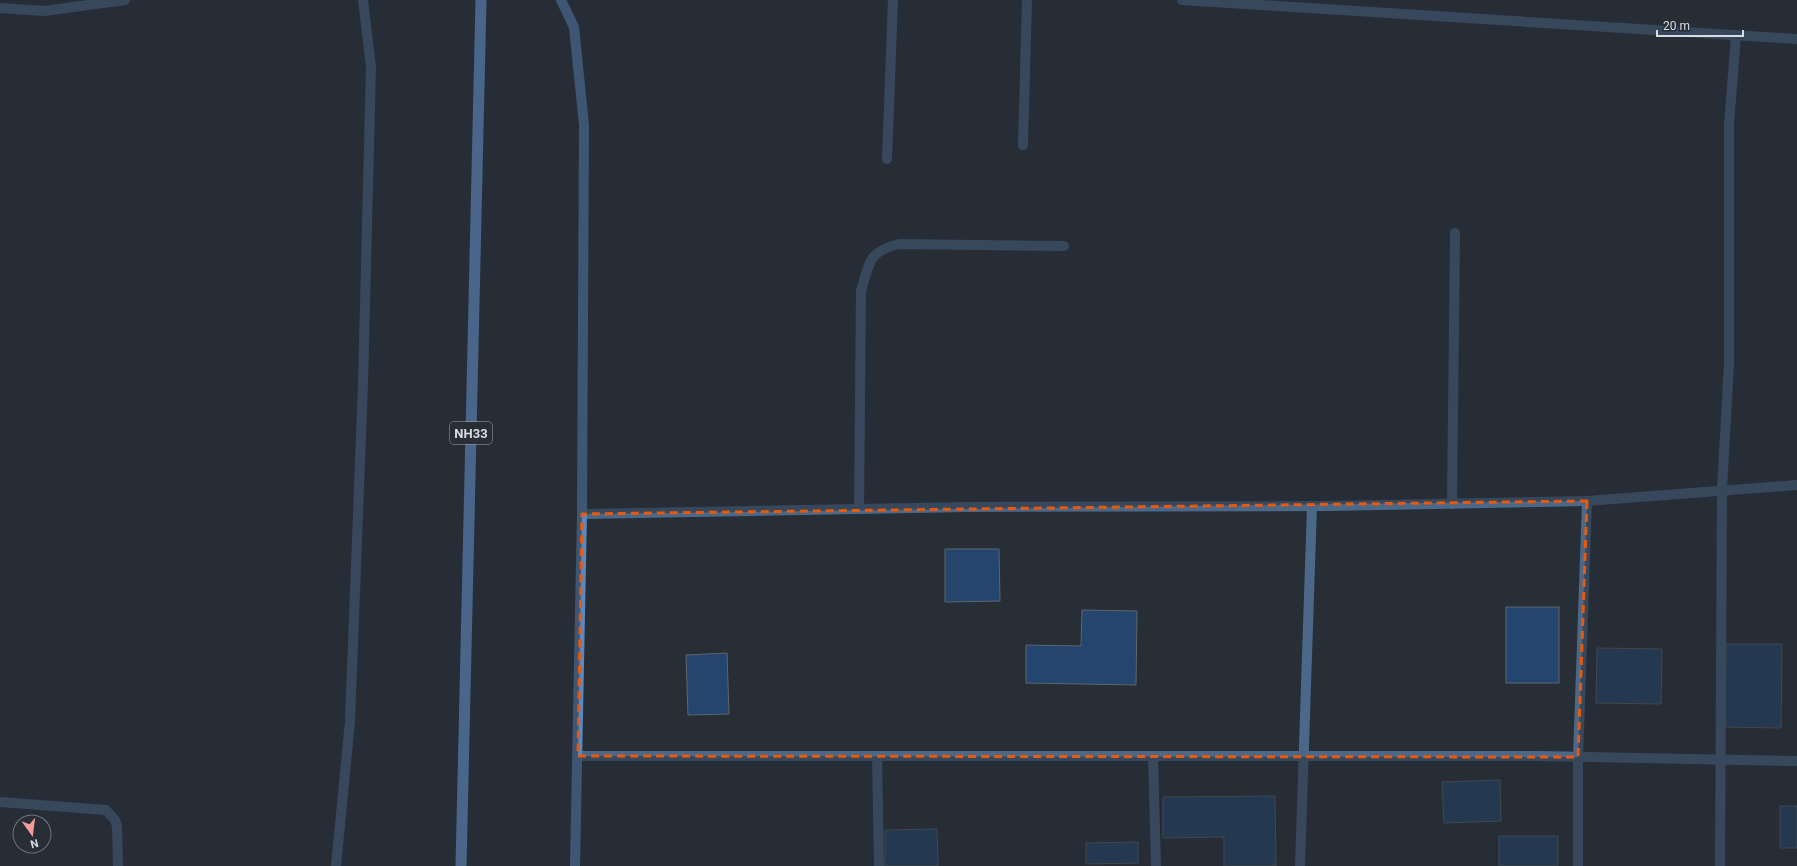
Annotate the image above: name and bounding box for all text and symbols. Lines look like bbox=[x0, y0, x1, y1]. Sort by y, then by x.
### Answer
scale bar bbox=[1657, 12, 1743, 38]
text: 20 m bbox=[1663, 19, 1690, 33]
road number: NH33 bbox=[450, 422, 492, 444]
north arrow bbox=[12, 814, 52, 854]
text: N bbox=[29, 836, 40, 851]

